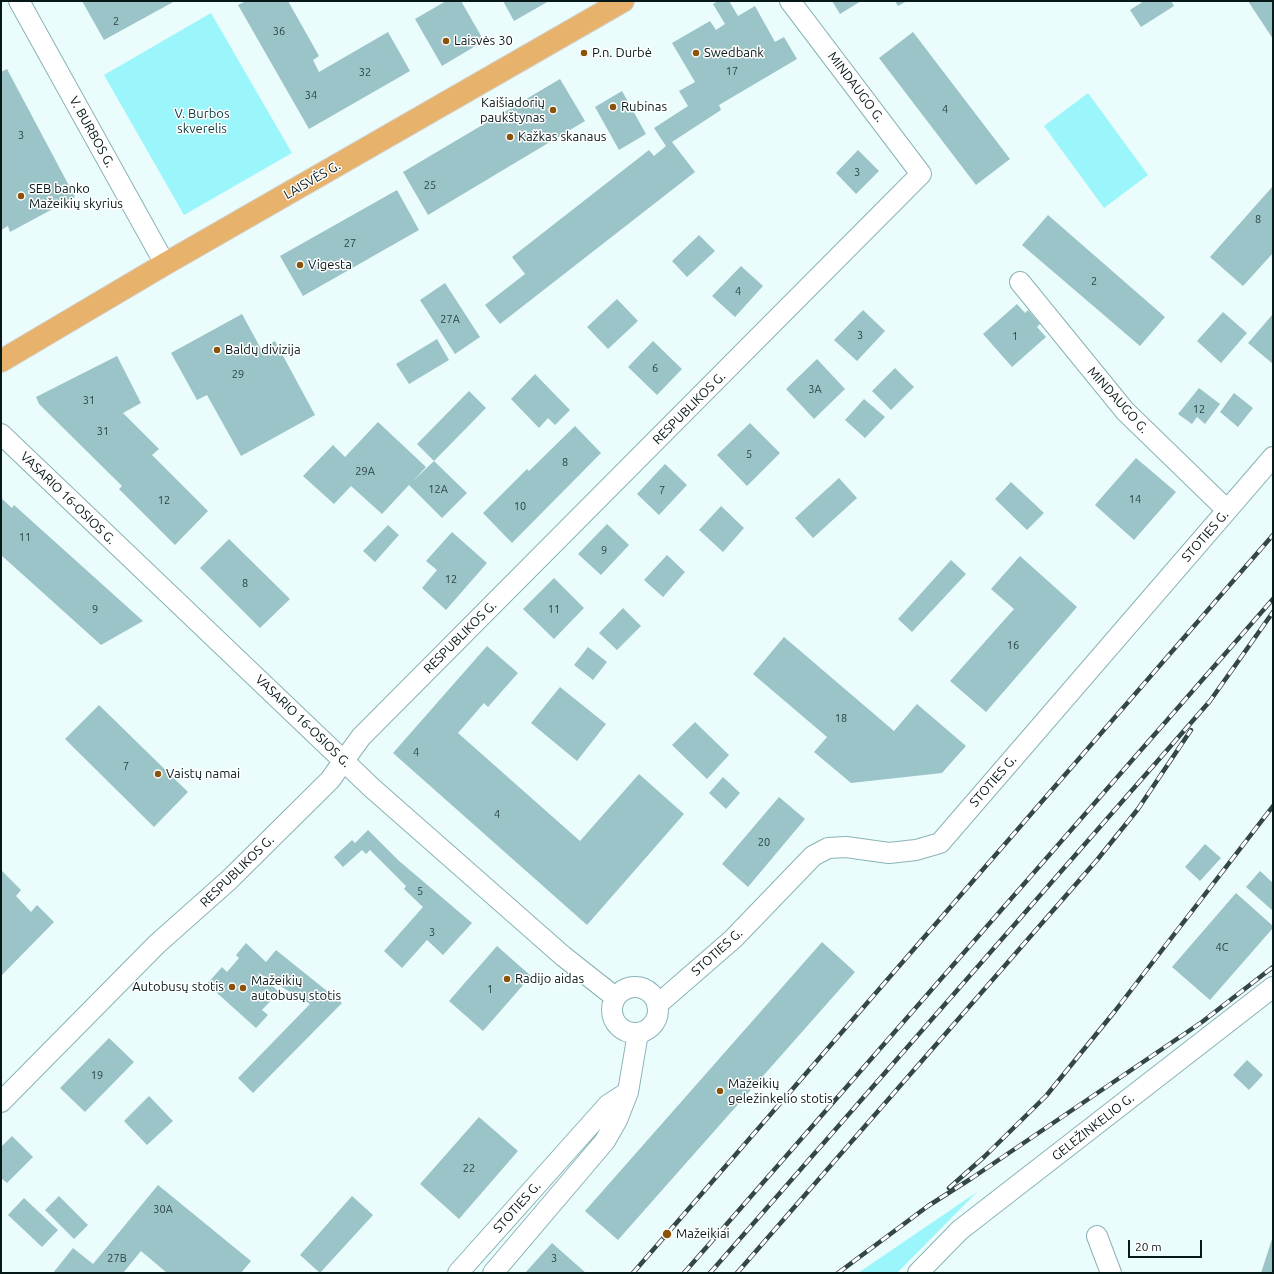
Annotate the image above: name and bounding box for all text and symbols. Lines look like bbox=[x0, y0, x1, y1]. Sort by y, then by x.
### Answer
house number: 2 bbox=[113, 14, 119, 28]
house number: 36 bbox=[273, 24, 285, 38]
place label: Laisvės 30 bbox=[454, 33, 513, 49]
marker: Laisvės 30 bbox=[441, 36, 451, 46]
place label: P.n. Durbė bbox=[592, 45, 652, 61]
place label: Swedbank bbox=[704, 45, 764, 61]
marker: P.n. Durbė bbox=[579, 48, 589, 58]
marker: Swedbank bbox=[691, 48, 701, 58]
street label: MINDAUGO G. bbox=[824, 49, 888, 125]
house number: 17 bbox=[726, 64, 738, 78]
house number: 32 bbox=[359, 65, 371, 79]
house number: 34 bbox=[305, 88, 317, 102]
street label: V. BURBOS G. bbox=[66, 94, 118, 170]
place label: Kaišiadorių paukštynas bbox=[480, 95, 545, 126]
place label: Rubinas bbox=[621, 99, 667, 115]
marker: Rubinas bbox=[608, 102, 618, 112]
house number: 4 bbox=[942, 102, 948, 116]
marker: Kaišiadorių paukštynas bbox=[548, 105, 558, 115]
park label: V. Burbos skverelis bbox=[174, 106, 230, 137]
house number: 3 bbox=[18, 128, 24, 142]
place label: Kažkas skanaus bbox=[518, 129, 606, 145]
marker: Kažkas skanaus bbox=[505, 132, 515, 142]
street label: LAISVĖS G. bbox=[281, 158, 343, 202]
house number: 3 bbox=[854, 165, 860, 179]
house number: 25 bbox=[424, 178, 436, 192]
place label: SEB banko Mažeikių skyrius bbox=[29, 181, 123, 212]
marker: SEB banko Mažeikių skyrius bbox=[16, 191, 26, 201]
house number: 8 bbox=[1255, 212, 1261, 226]
house number: 27 bbox=[344, 236, 356, 250]
place label: Vigesta bbox=[308, 257, 352, 273]
marker: Vigesta bbox=[295, 260, 305, 270]
house number: 2 bbox=[1091, 274, 1097, 288]
house number: 4 bbox=[735, 284, 741, 298]
house number: 27A bbox=[440, 312, 460, 326]
house number: 3 bbox=[857, 328, 863, 342]
house number: 1 bbox=[1012, 329, 1018, 343]
place label: Baldų divizija bbox=[225, 342, 301, 358]
marker: Baldų divizija bbox=[212, 345, 222, 355]
house number: 6 bbox=[652, 361, 658, 375]
street label: MINDAUGO G. bbox=[1084, 364, 1152, 436]
house number: 29 bbox=[232, 367, 244, 381]
street label: RESPUBLIKOS G. bbox=[649, 368, 729, 448]
house number: 3A bbox=[808, 382, 822, 396]
house number: 31 bbox=[83, 393, 95, 407]
house number: 12 bbox=[1193, 402, 1205, 416]
house number: 31 bbox=[97, 424, 109, 438]
house number: 5 bbox=[746, 447, 752, 461]
street label: VASARIO 16-OSIOS G. bbox=[17, 448, 119, 548]
house number: 8 bbox=[562, 455, 568, 469]
house number: 29A bbox=[355, 464, 375, 478]
house number: 12A bbox=[428, 482, 448, 496]
house number: 7 bbox=[659, 483, 665, 497]
house number: 14 bbox=[1129, 492, 1141, 506]
house number: 12 bbox=[158, 493, 170, 507]
house number: 10 bbox=[514, 499, 526, 513]
street label: STOTIES G. bbox=[1178, 507, 1232, 565]
house number: 11 bbox=[19, 530, 31, 544]
house number: 9 bbox=[601, 543, 607, 557]
house number: 12 bbox=[445, 572, 457, 586]
house number: 8 bbox=[242, 576, 248, 590]
street label: RESPUBLIKOS G. bbox=[420, 597, 500, 677]
house number: 9 bbox=[92, 602, 98, 616]
house number: 11 bbox=[548, 602, 560, 616]
house number: 16 bbox=[1007, 638, 1019, 652]
street label: VASARIO 16-OSIOS G. bbox=[252, 671, 354, 771]
house number: 18 bbox=[835, 711, 847, 725]
house number: 4 bbox=[413, 745, 419, 759]
street label: STOTIES G. bbox=[966, 752, 1020, 810]
house number: 7 bbox=[123, 759, 129, 773]
place label: Vaistų namai bbox=[166, 766, 240, 782]
marker: Vaistų namai bbox=[153, 769, 163, 779]
house number: 4 bbox=[494, 807, 500, 821]
street label: RESPUBLIKOS G. bbox=[197, 832, 277, 910]
house number: 20 bbox=[758, 835, 770, 849]
house number: 5 bbox=[417, 884, 423, 898]
house number: 3 bbox=[429, 925, 435, 939]
street label: STOTIES G. bbox=[688, 925, 746, 979]
house number: 4C bbox=[1216, 940, 1228, 954]
place label: Radijo aidas bbox=[515, 971, 584, 987]
place label: Mažeikių autobusų stotis bbox=[251, 973, 341, 1004]
marker: Radijo aidas bbox=[502, 974, 512, 984]
place label: Autobusų stotis bbox=[132, 979, 224, 995]
marker: Autobusų stotis bbox=[227, 982, 237, 992]
house number: 1 bbox=[487, 982, 493, 996]
marker: Mažeikių autobusų stotis bbox=[238, 983, 248, 993]
house number: 19 bbox=[91, 1068, 103, 1082]
place label: Mažeikių geležinkelio stotis bbox=[728, 1076, 833, 1107]
marker: Mažeikių geležinkelio stotis bbox=[715, 1086, 725, 1096]
street label: GELEŽINKELIO G. bbox=[1049, 1090, 1137, 1164]
house number: 22 bbox=[463, 1161, 475, 1175]
street label: STOTIES G. bbox=[490, 1178, 544, 1236]
house number: 30A bbox=[153, 1202, 173, 1216]
place label: Mažeikiai bbox=[676, 1226, 730, 1242]
marker: Mažeikiai bbox=[661, 1228, 673, 1240]
scale bar bbox=[1130, 1232, 1204, 1258]
text: 20 m bbox=[1135, 1240, 1162, 1253]
house number: 27B bbox=[107, 1251, 127, 1265]
house number: 3 bbox=[551, 1251, 557, 1265]

